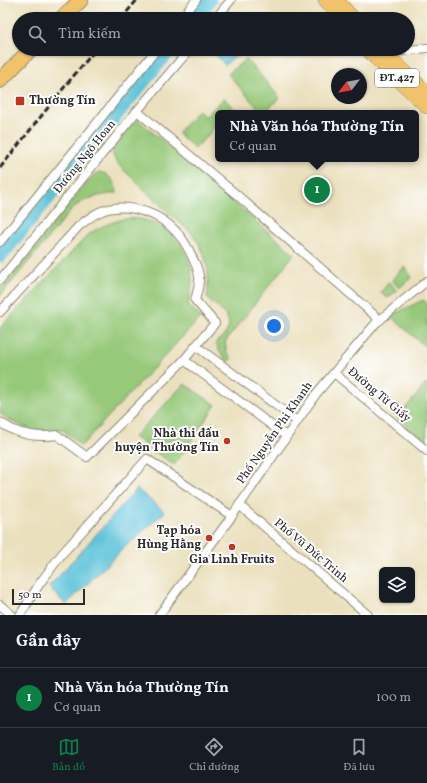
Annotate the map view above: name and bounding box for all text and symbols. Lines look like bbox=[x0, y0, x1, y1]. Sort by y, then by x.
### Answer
search box bbox=[12, 12, 415, 56]
icon: search bbox=[26, 23, 48, 45]
text: Tìm kiếm bbox=[58, 24, 121, 45]
north arrow bbox=[331, 68, 367, 104]
road number: ĐT.427 bbox=[375, 69, 419, 87]
place label: Thường Tín bbox=[29, 93, 96, 109]
marker: Thường Tín bbox=[14, 95, 26, 107]
popup bbox=[215, 110, 419, 162]
street label: Đường Ngô Hoan bbox=[50, 117, 120, 197]
text: Nhà Văn hóa Thường Tín bbox=[230, 117, 404, 138]
text: Cơ quan bbox=[230, 138, 277, 156]
pin: 1 bbox=[304, 175, 330, 205]
your location bbox=[264, 316, 284, 336]
street label: Đường Từ Giấy bbox=[344, 364, 414, 427]
street label: Phố Nguyễn Phi Khanh bbox=[234, 379, 316, 487]
place label: Nhà thi đấu huyện Thường Tín bbox=[115, 426, 220, 456]
marker: Nhà thi đấu huyện Thường Tín bbox=[222, 436, 232, 446]
street label: Phố Vũ Đức Trinh bbox=[271, 515, 351, 587]
place label: Tạp hóa Hùng Hằng bbox=[137, 523, 201, 553]
marker: Tạp hóa Hùng Hằng bbox=[204, 533, 214, 543]
marker: Gia Linh Fruits bbox=[227, 542, 237, 552]
place label: Gia Linh Fruits bbox=[189, 552, 275, 568]
map controls bbox=[379, 567, 415, 603]
button: layers bbox=[379, 567, 415, 603]
scale bar bbox=[12, 587, 85, 606]
text: 50 m bbox=[18, 588, 42, 603]
text: Gần đây bbox=[16, 630, 81, 653]
text: Nhà Văn hóa Thường Tín bbox=[54, 678, 229, 699]
text: 1 bbox=[26, 689, 32, 707]
text: 100 m bbox=[376, 689, 411, 707]
text: Cơ quan bbox=[54, 699, 101, 717]
tab: Bản đồ bbox=[52, 736, 85, 775]
tab: Chỉ đường bbox=[189, 736, 239, 775]
tab: Đã lưu bbox=[343, 736, 375, 775]

